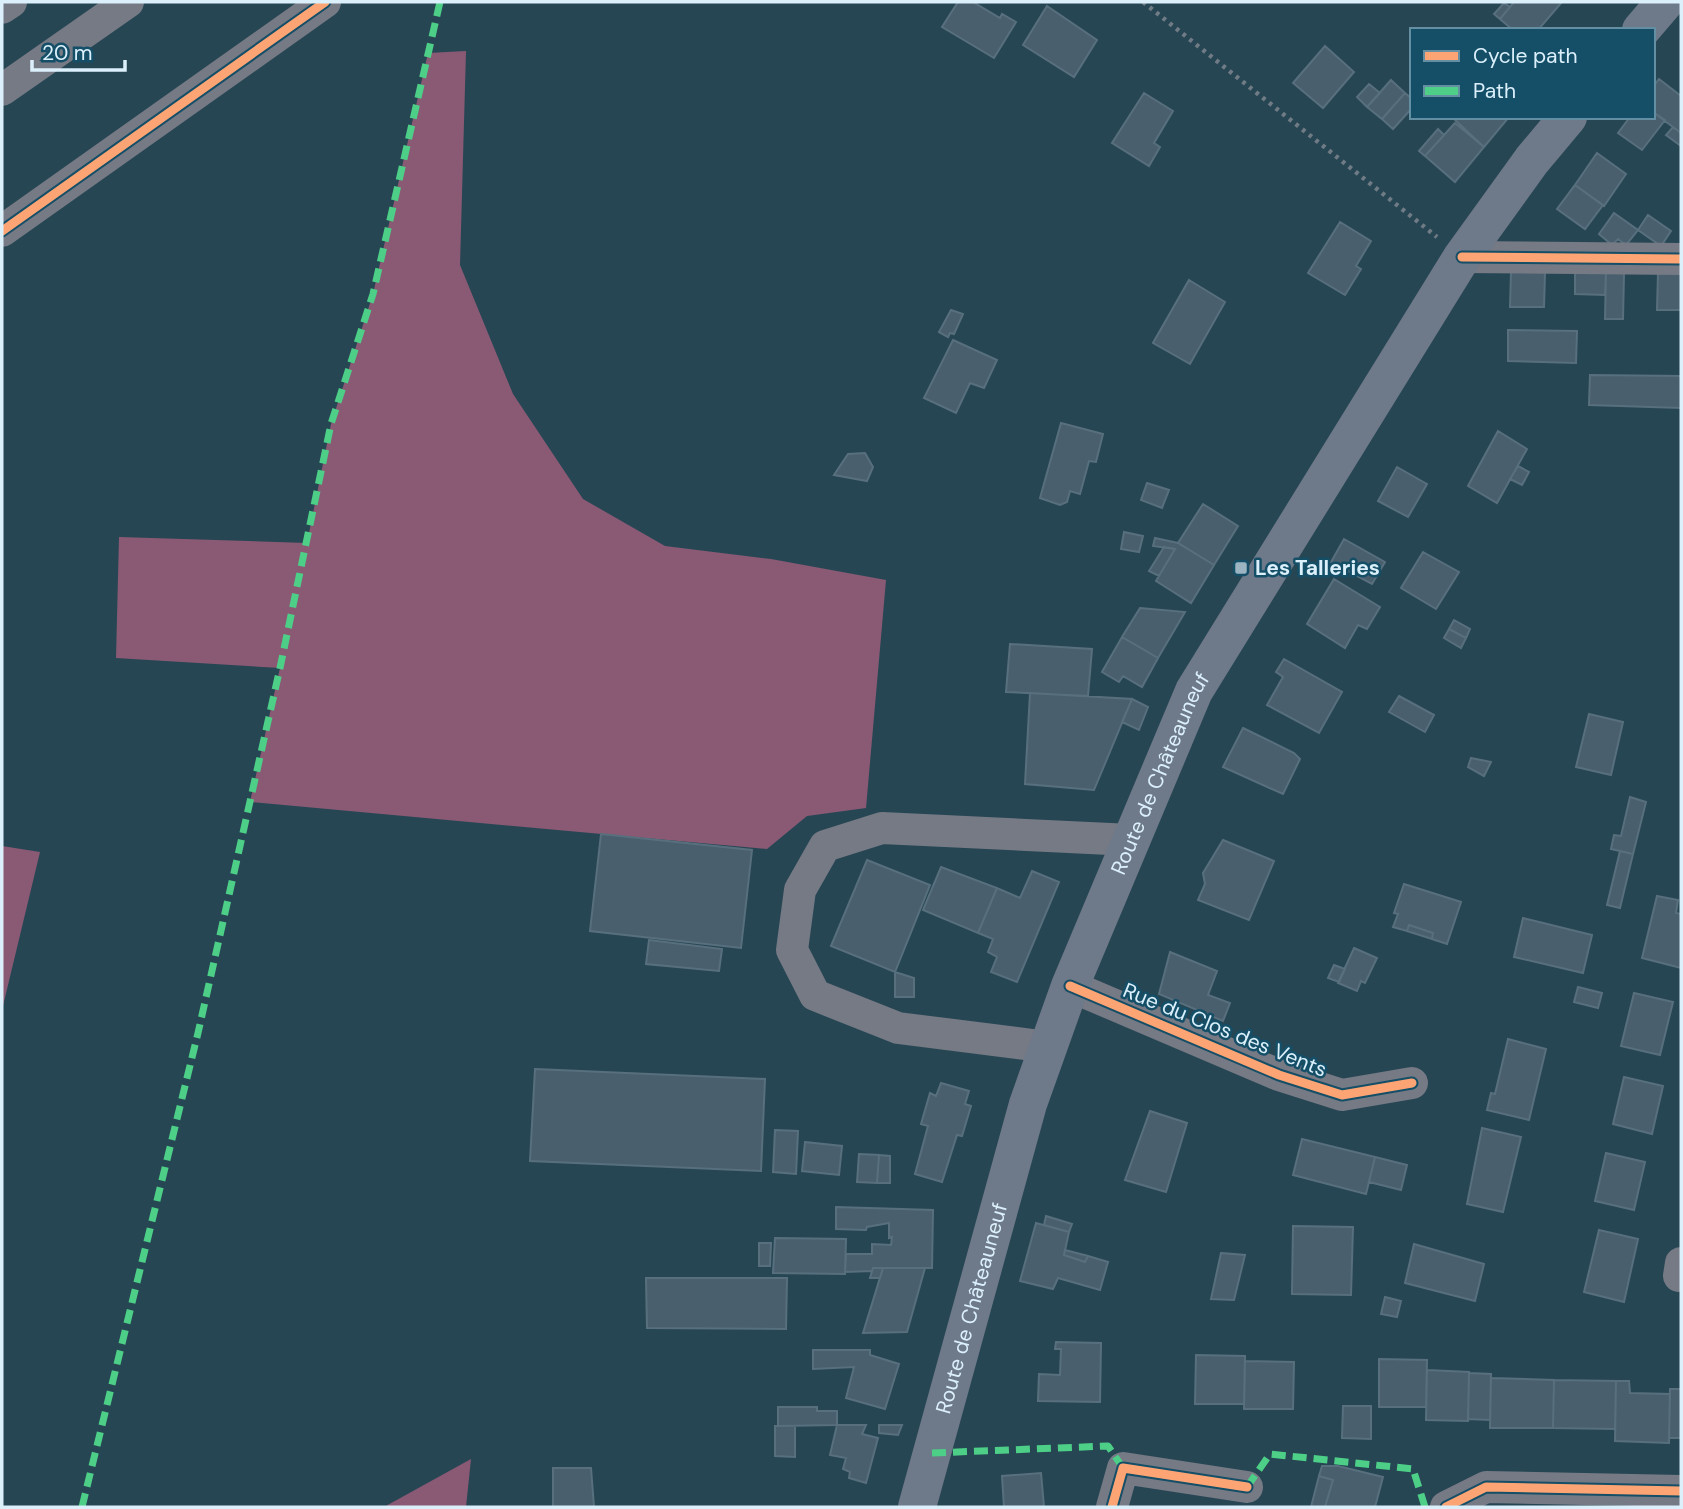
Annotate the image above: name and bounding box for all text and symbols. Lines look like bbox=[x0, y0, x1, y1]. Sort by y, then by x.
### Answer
scale bar bbox=[32, 28, 124, 72]
legend bbox=[1410, 28, 1655, 119]
text: 20 m bbox=[42, 39, 93, 67]
text: Cycle path bbox=[1473, 42, 1578, 70]
text: Path bbox=[1473, 77, 1516, 105]
place label: Les Talleries bbox=[1255, 554, 1380, 582]
marker: Les Talleries bbox=[1233, 560, 1249, 576]
street label: Route de Châteauneuf bbox=[1104, 667, 1216, 879]
street label: Rue du Clos des Vents bbox=[1119, 976, 1331, 1084]
street label: Route de Châteauneuf bbox=[929, 1200, 1014, 1417]

